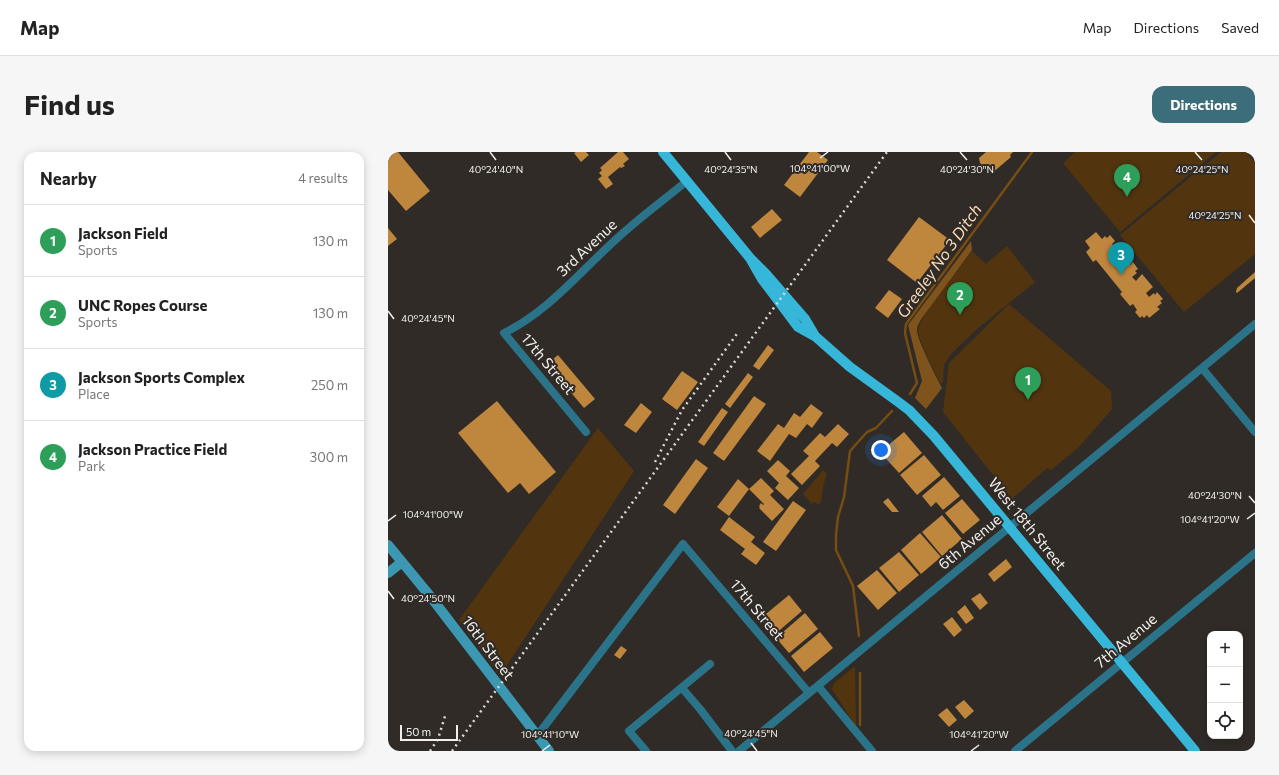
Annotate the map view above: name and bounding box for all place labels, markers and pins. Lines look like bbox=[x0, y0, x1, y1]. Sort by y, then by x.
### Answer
pin: 4 bbox=[1114, 164, 1140, 197]
pin: 3 bbox=[1108, 242, 1134, 275]
pin: 2 bbox=[947, 282, 973, 315]
pin: 1 bbox=[1015, 367, 1041, 400]

